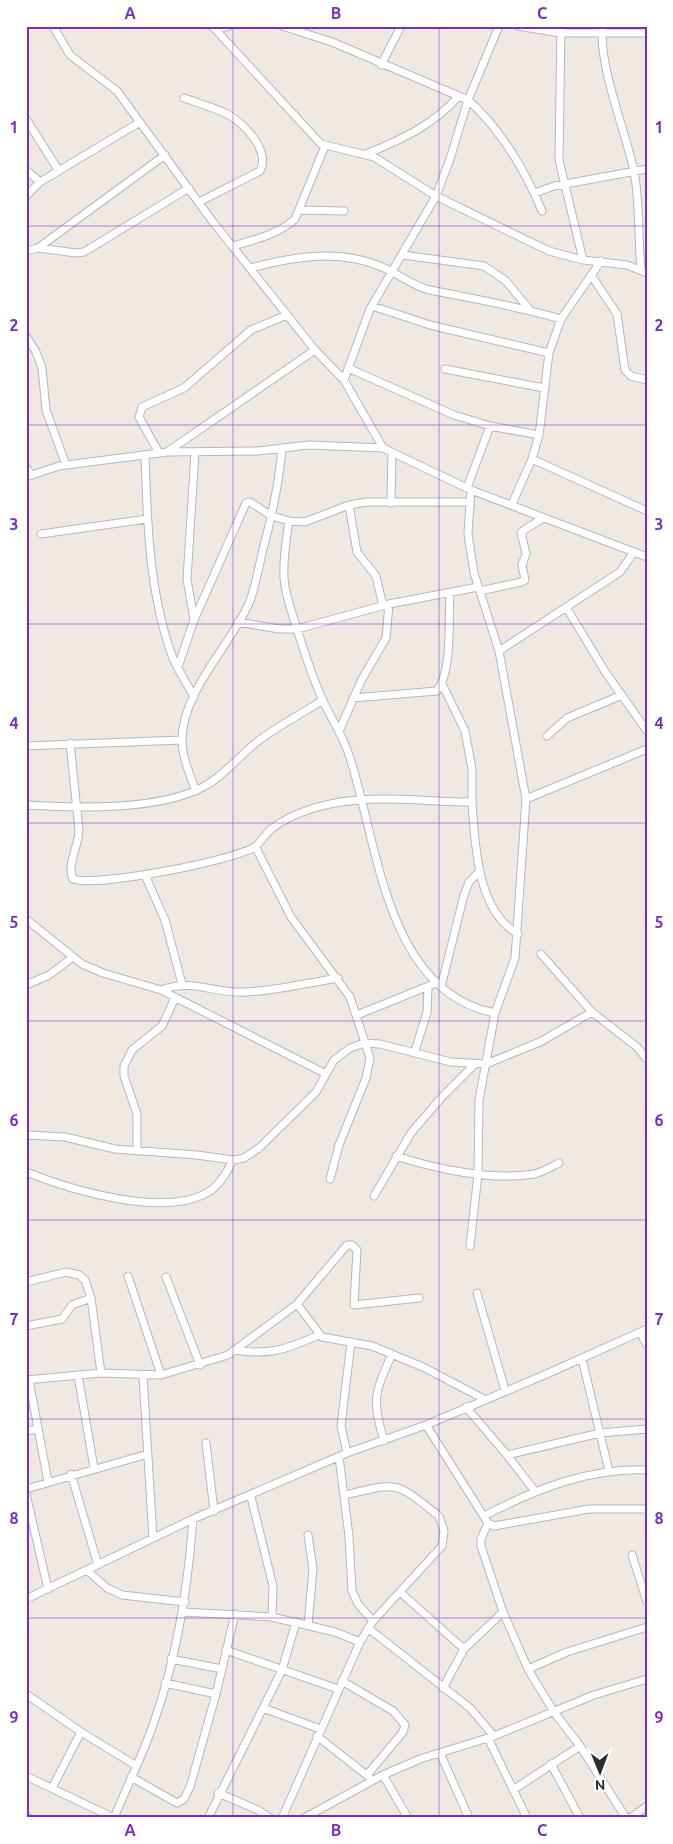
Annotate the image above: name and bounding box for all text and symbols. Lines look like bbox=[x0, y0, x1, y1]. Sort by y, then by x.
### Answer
text: A bbox=[124, 4, 136, 22]
text: B bbox=[331, 4, 341, 22]
text: C bbox=[537, 4, 547, 22]
text: 1 bbox=[9, 118, 19, 136]
text: 1 bbox=[654, 118, 664, 136]
text: 2 bbox=[9, 316, 19, 334]
text: 2 bbox=[654, 316, 664, 334]
text: 3 bbox=[9, 515, 19, 533]
text: 3 bbox=[654, 515, 664, 533]
text: 4 bbox=[9, 714, 19, 732]
text: 4 bbox=[654, 714, 664, 732]
text: 5 bbox=[9, 913, 19, 931]
text: 5 bbox=[654, 913, 664, 931]
text: 6 bbox=[9, 1111, 19, 1129]
text: 6 bbox=[654, 1111, 664, 1129]
text: 7 bbox=[9, 1310, 19, 1328]
text: 7 bbox=[654, 1310, 664, 1328]
text: 8 bbox=[9, 1509, 19, 1527]
text: 8 bbox=[654, 1509, 664, 1527]
text: 9 bbox=[9, 1708, 19, 1726]
text: 9 bbox=[654, 1708, 664, 1726]
north arrow bbox=[576, 1746, 626, 1796]
text: N bbox=[595, 1777, 606, 1793]
text: A bbox=[124, 1821, 136, 1839]
text: B bbox=[331, 1821, 341, 1839]
text: C bbox=[537, 1821, 547, 1839]

